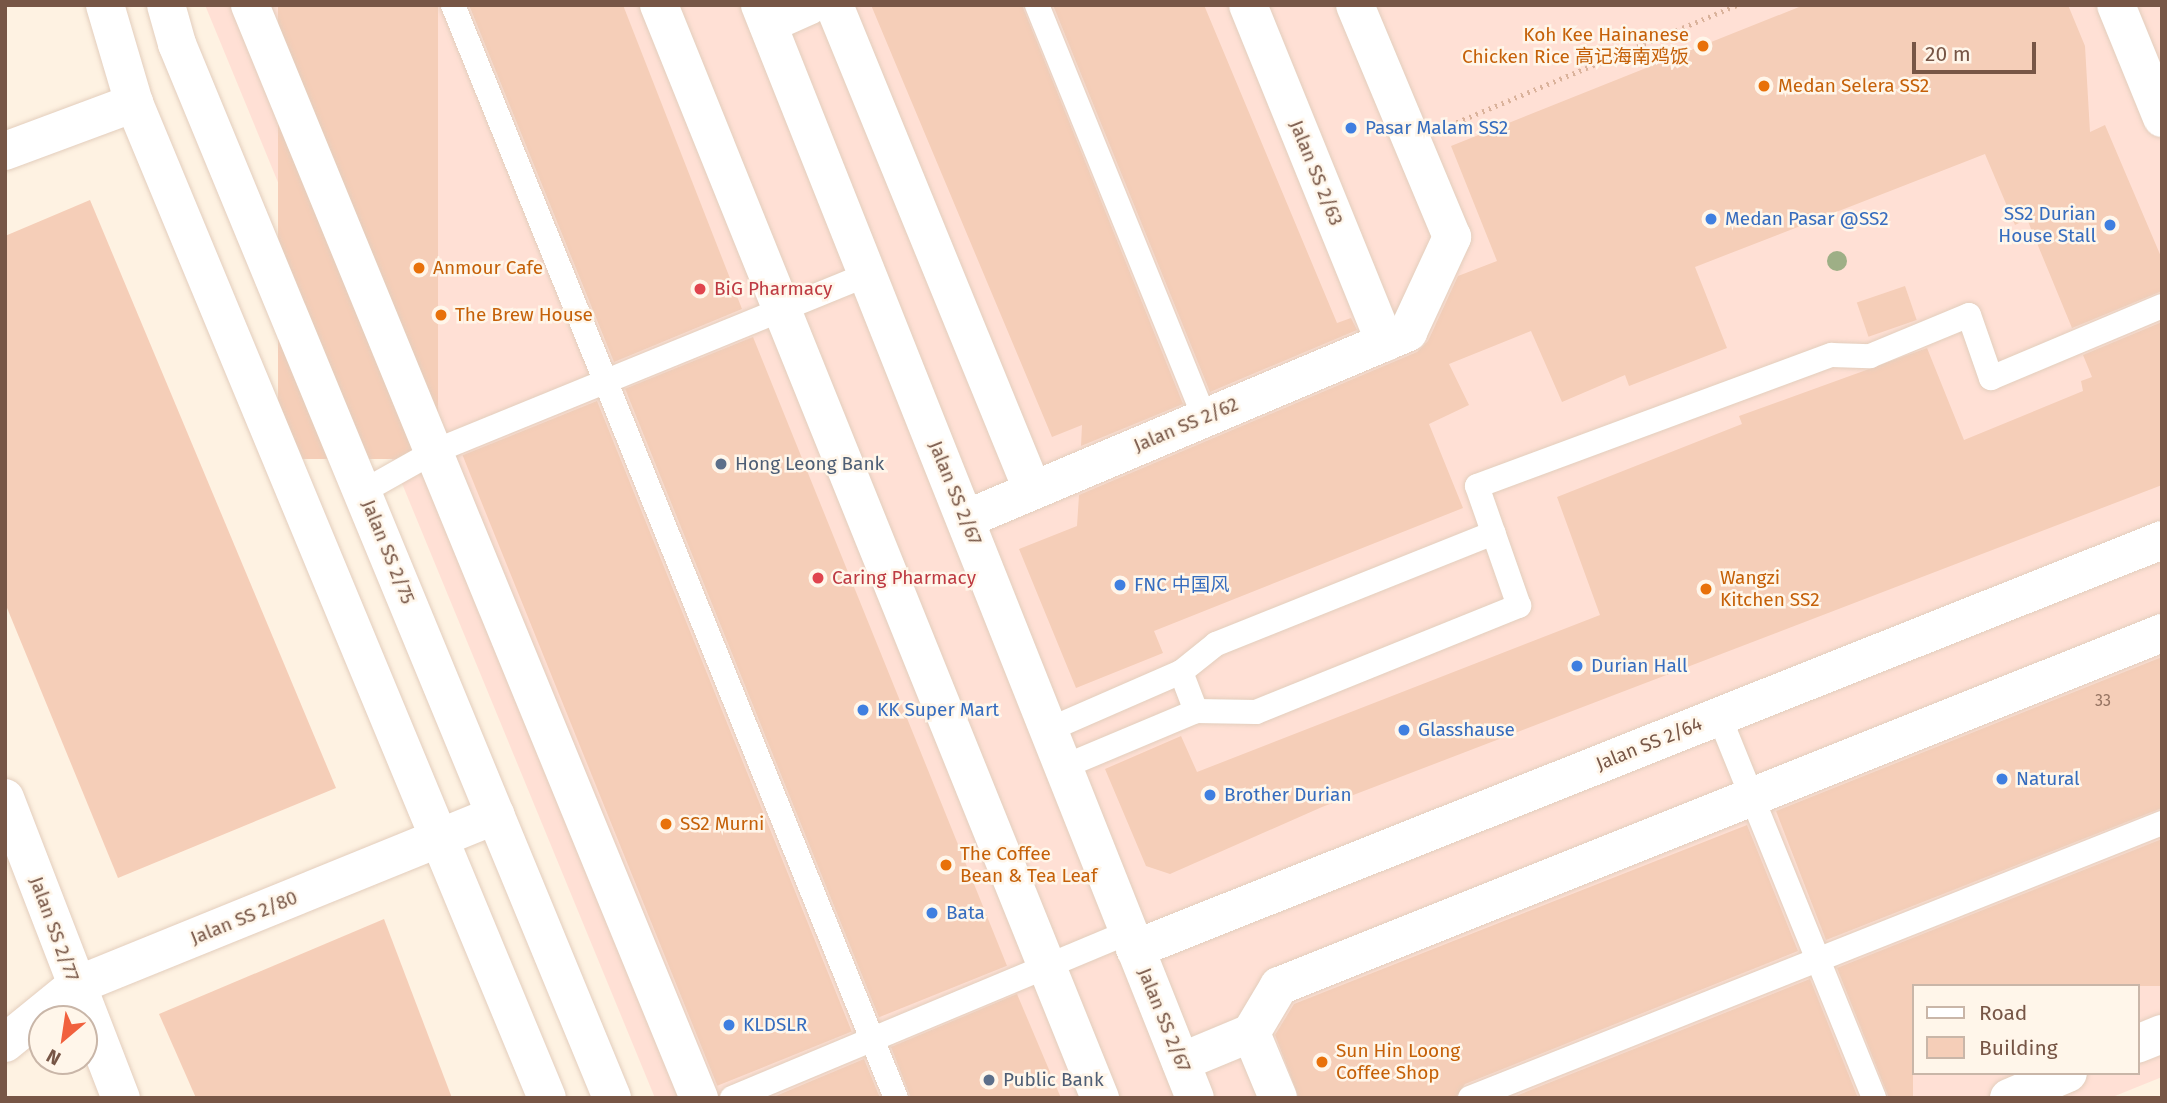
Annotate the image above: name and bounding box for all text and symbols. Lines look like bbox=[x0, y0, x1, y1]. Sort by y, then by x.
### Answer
place label: Koh Kee Hainanese Chicken Rice 高记海南鸡饭 bbox=[1462, 24, 1689, 68]
scale bar bbox=[1915, 28, 2039, 72]
marker: Koh Kee Hainanese Chicken Rice 高记海南鸡饭 bbox=[1695, 38, 1711, 54]
text: 20 m bbox=[1925, 41, 1971, 67]
place label: Medan Selera SS2 bbox=[1778, 75, 1929, 97]
marker: Medan Selera SS2 bbox=[1756, 78, 1772, 94]
street label: Jalan SS 2/63 bbox=[1285, 117, 1347, 229]
place label: Pasar Malam SS2 bbox=[1365, 117, 1508, 139]
marker: Pasar Malam SS2 bbox=[1343, 120, 1359, 136]
place label: SS2 Durian House Stall bbox=[1998, 203, 2096, 247]
place label: Medan Pasar @SS2 bbox=[1725, 208, 1889, 230]
marker: Medan Pasar @SS2 bbox=[1703, 211, 1719, 227]
marker: SS2 Durian House Stall bbox=[2102, 217, 2118, 233]
place label: Anmour Cafe bbox=[433, 257, 543, 279]
marker: Anmour Cafe bbox=[411, 260, 427, 276]
place label: BiG Pharmacy bbox=[714, 278, 832, 300]
marker: BiG Pharmacy bbox=[692, 281, 708, 297]
place label: The Brew House bbox=[455, 304, 593, 326]
marker: The Brew House bbox=[433, 307, 449, 323]
street label: Jalan SS 2/62 bbox=[1130, 393, 1242, 457]
street label: Jalan SS 2/67 bbox=[924, 438, 986, 548]
place label: Hong Leong Bank bbox=[735, 453, 884, 475]
marker: Hong Leong Bank bbox=[713, 456, 729, 472]
street label: Jalan SS 2/75 bbox=[357, 497, 419, 607]
place label: Caring Pharmacy bbox=[832, 567, 976, 589]
place label: Wangzi Kitchen SS2 bbox=[1720, 567, 1820, 611]
marker: Caring Pharmacy bbox=[810, 570, 826, 586]
place label: FNC 中国风 bbox=[1134, 574, 1229, 596]
marker: FNC 中国风 bbox=[1112, 577, 1128, 593]
marker: Wangzi Kitchen SS2 bbox=[1698, 581, 1714, 597]
place label: Durian Hall bbox=[1591, 655, 1688, 677]
marker: Durian Hall bbox=[1569, 658, 1585, 674]
house number: 33 bbox=[2095, 691, 2111, 711]
place label: KK Super Mart bbox=[877, 699, 999, 721]
marker: KK Super Mart bbox=[855, 702, 871, 718]
street label: Jalan SS 2/64 bbox=[1593, 712, 1705, 776]
place label: Glasshause bbox=[1418, 719, 1515, 741]
marker: Glasshause bbox=[1396, 722, 1412, 738]
place label: Natural bbox=[2016, 768, 2080, 790]
marker: Natural bbox=[1994, 771, 2010, 787]
place label: Brother Durian bbox=[1224, 784, 1352, 806]
marker: Brother Durian bbox=[1202, 787, 1218, 803]
place label: SS2 Murni bbox=[680, 813, 764, 835]
marker: SS2 Murni bbox=[658, 816, 674, 832]
place label: The Coffee Bean & Tea Leaf bbox=[960, 843, 1097, 887]
marker: The Coffee Bean & Tea Leaf bbox=[938, 857, 954, 873]
street label: Jalan SS 2/77 bbox=[25, 874, 83, 984]
street label: Jalan SS 2/80 bbox=[187, 886, 301, 950]
place label: Bata bbox=[946, 902, 985, 924]
marker: Bata bbox=[924, 905, 940, 921]
street label: Jalan SS 2/67 bbox=[1133, 965, 1195, 1075]
legend bbox=[1912, 984, 2139, 1075]
text: Road bbox=[1979, 1000, 2027, 1026]
north arrow bbox=[28, 1005, 98, 1075]
place label: KLDSLR bbox=[743, 1014, 807, 1036]
marker: KLDSLR bbox=[721, 1017, 737, 1033]
text: Building bbox=[1979, 1035, 2058, 1061]
place label: Sun Hin Loong Coffee Shop bbox=[1336, 1040, 1460, 1084]
text: N bbox=[42, 1044, 65, 1070]
marker: Sun Hin Loong Coffee Shop bbox=[1314, 1054, 1330, 1070]
place label: Public Bank bbox=[1003, 1069, 1104, 1091]
marker: Public Bank bbox=[981, 1072, 997, 1088]

